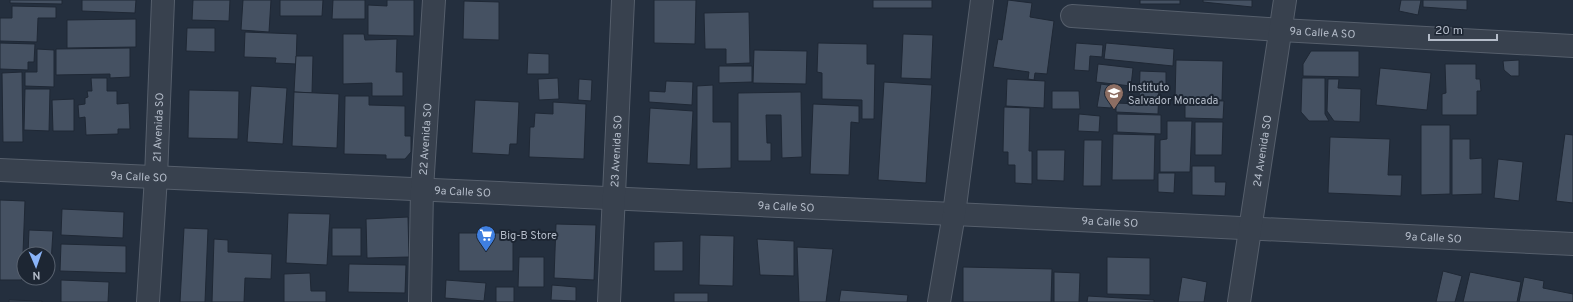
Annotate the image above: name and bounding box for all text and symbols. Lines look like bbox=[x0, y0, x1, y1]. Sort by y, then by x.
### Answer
scale bar bbox=[1429, 16, 1497, 42]
text: 20 m bbox=[1435, 23, 1463, 39]
street label: 9a Calle A SO bbox=[1289, 24, 1356, 42]
place label: Instituto Salvador Moncada bbox=[1128, 81, 1219, 108]
school or university icon: Instituto Salvador Moncada bbox=[1103, 82, 1125, 110]
street label: 21 Avenida SO bbox=[151, 92, 167, 162]
street label: 22 Avenida SO bbox=[417, 103, 435, 176]
street label: 24 Avenida SO bbox=[1251, 114, 1275, 188]
street label: 23 Avenida SO bbox=[608, 115, 626, 188]
street label: 9a Calle SO bbox=[110, 169, 168, 186]
street label: 9a Calle SO bbox=[434, 184, 491, 201]
street label: 9a Calle SO bbox=[757, 199, 815, 216]
street label: 9a Calle SO bbox=[1081, 214, 1138, 231]
supermarket icon: Big-B Store bbox=[475, 224, 497, 252]
place label: Big-B Store bbox=[500, 229, 557, 243]
street label: 9a Calle SO bbox=[1405, 230, 1462, 247]
north arrow bbox=[16, 246, 56, 286]
text: N bbox=[32, 268, 41, 282]

